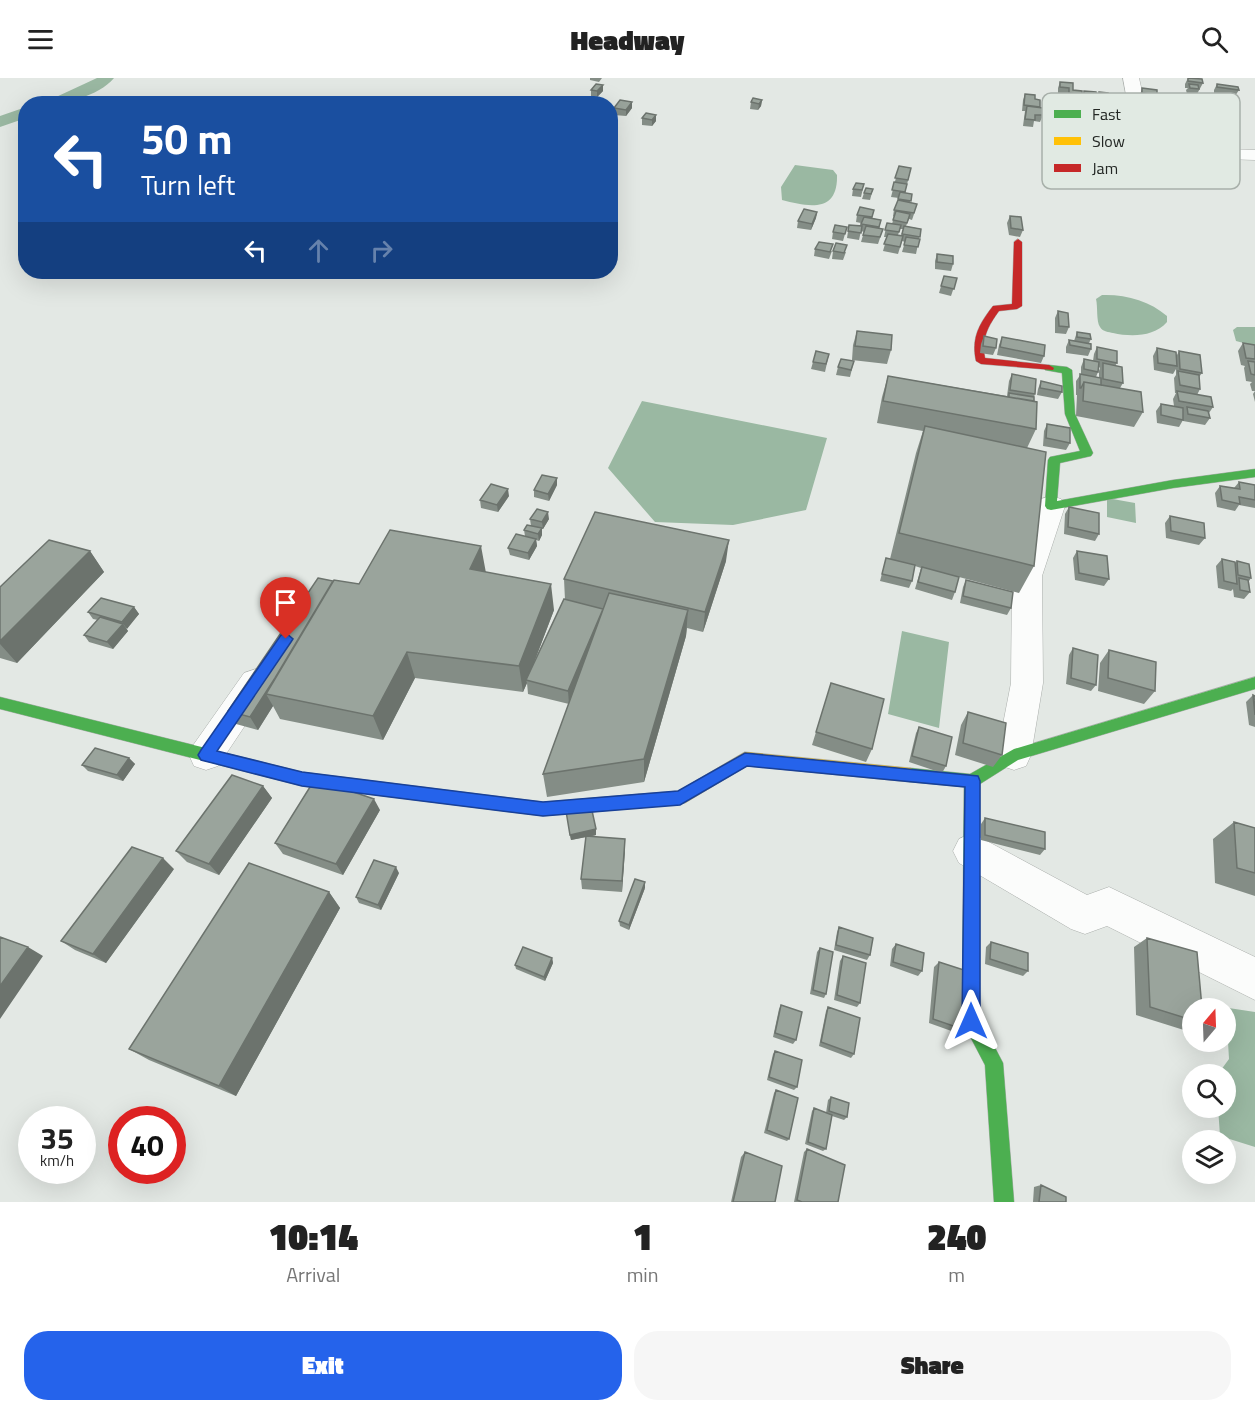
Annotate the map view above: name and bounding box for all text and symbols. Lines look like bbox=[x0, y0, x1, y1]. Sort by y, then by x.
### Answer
text: Headway bbox=[571, 19, 684, 60]
icon: menu bbox=[24, 23, 57, 56]
icon: search bbox=[1198, 23, 1231, 56]
legend bbox=[1042, 93, 1240, 189]
text: Fast bbox=[1092, 102, 1121, 126]
text: 50 m bbox=[141, 106, 233, 170]
icon: left bbox=[42, 120, 120, 198]
text: Slow bbox=[1092, 129, 1125, 153]
text: Jam bbox=[1092, 156, 1118, 180]
text: Turn left bbox=[141, 164, 235, 205]
icon: left bbox=[239, 234, 272, 267]
icon: ahead bbox=[302, 234, 335, 267]
icon: right bbox=[365, 234, 398, 267]
pin bbox=[260, 577, 311, 639]
icon: arrive bbox=[269, 586, 302, 619]
position arrow bbox=[939, 989, 1003, 1053]
north arrow bbox=[1182, 998, 1236, 1052]
map controls bbox=[1182, 998, 1236, 1184]
button: search bbox=[1182, 1064, 1236, 1118]
speed limit sign: 40 bbox=[108, 1106, 186, 1184]
text: 35 bbox=[40, 1115, 74, 1161]
button: layers bbox=[1182, 1130, 1236, 1184]
text: km/h bbox=[40, 1149, 74, 1172]
text: 10:14 bbox=[269, 1209, 358, 1264]
text: 1 bbox=[633, 1209, 652, 1264]
text: 240 bbox=[927, 1209, 986, 1264]
text: Arrival bbox=[286, 1259, 340, 1290]
text: min bbox=[627, 1259, 658, 1290]
text: m bbox=[948, 1259, 965, 1290]
button: Exit bbox=[24, 1331, 622, 1400]
button: Share bbox=[634, 1331, 1231, 1400]

